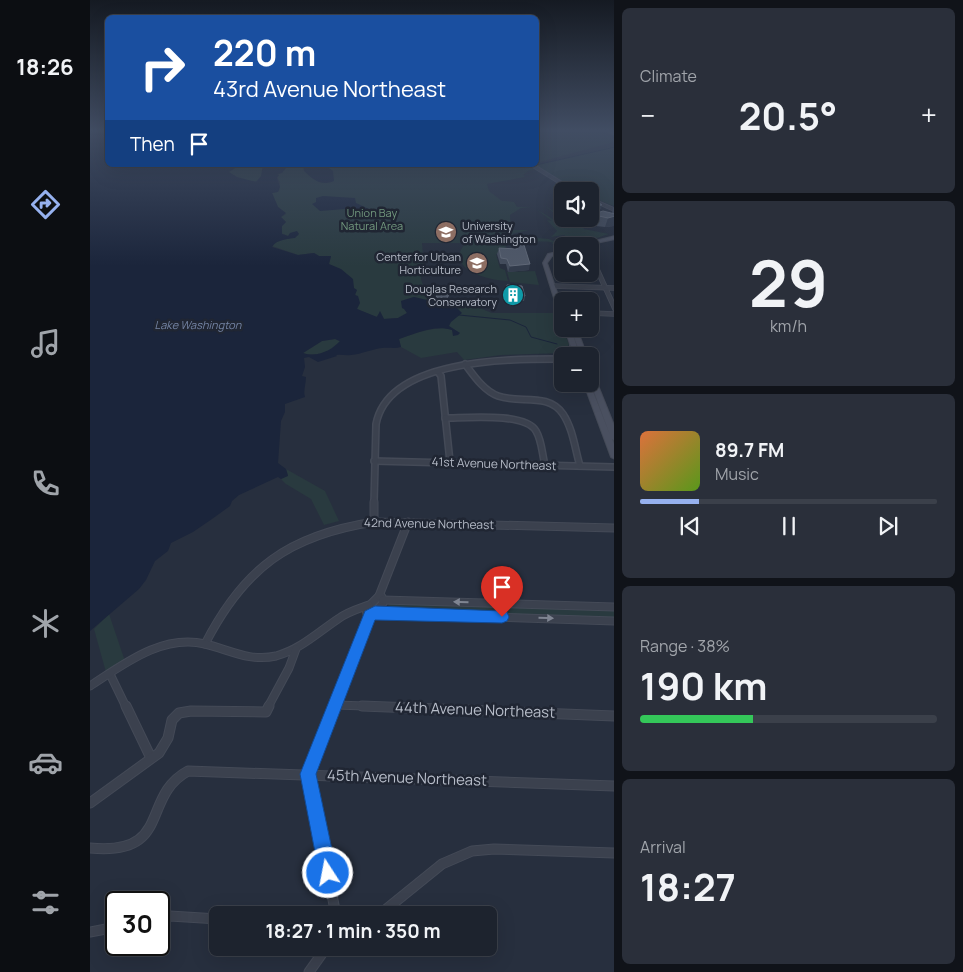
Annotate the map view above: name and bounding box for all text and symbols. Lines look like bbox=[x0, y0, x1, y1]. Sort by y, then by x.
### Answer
text: 220 m bbox=[213, 29, 316, 77]
icon: right bbox=[130, 35, 195, 100]
text: 18:26 bbox=[16, 52, 74, 82]
text: Climate bbox=[640, 65, 697, 87]
text: 43rd Avenue Northeast bbox=[213, 74, 446, 104]
text: 20.5° bbox=[739, 89, 837, 141]
text: − bbox=[640, 96, 655, 134]
text: + bbox=[921, 96, 937, 134]
icon: arrive bbox=[185, 130, 213, 158]
text: Then bbox=[130, 131, 175, 157]
map controls bbox=[554, 182, 599, 392]
button: sound bbox=[554, 182, 599, 227]
icon: directions bbox=[28, 187, 63, 222]
park label: Union Bay Natural Area bbox=[341, 205, 403, 233]
place label: University of Washington bbox=[462, 218, 536, 246]
school or university icon: University of Washington bbox=[434, 220, 458, 244]
button: search bbox=[554, 237, 599, 282]
text: 29 bbox=[749, 238, 828, 327]
place label: Center for Urban Horticulture bbox=[376, 249, 462, 277]
school or university icon: Center for Urban Horticulture bbox=[465, 251, 489, 275]
place label: Douglas Research Conservatory bbox=[405, 281, 497, 309]
building icon: Douglas Research Conservatory bbox=[501, 283, 525, 307]
button: + bbox=[554, 292, 599, 337]
text: km/h bbox=[770, 315, 807, 337]
water label: Lake Washington bbox=[155, 317, 242, 332]
icon: music bbox=[28, 326, 63, 361]
button: − bbox=[554, 347, 599, 392]
text: 89.7 FM bbox=[715, 437, 784, 463]
street label: 41st Avenue Northeast bbox=[431, 453, 557, 474]
text: Music bbox=[715, 463, 759, 485]
icon: phone bbox=[28, 466, 63, 501]
icon: previous bbox=[676, 512, 704, 540]
icon: pause bbox=[775, 512, 803, 540]
icon: next bbox=[874, 512, 902, 540]
street label: 42nd Avenue Northeast bbox=[364, 514, 494, 533]
pin bbox=[481, 566, 523, 617]
icon: arrive bbox=[488, 573, 516, 601]
one-way arrow bbox=[452, 598, 468, 606]
icon: climate bbox=[28, 606, 63, 641]
one-way arrow bbox=[538, 615, 554, 623]
text: Range · 38% bbox=[640, 635, 730, 657]
text: 190 km bbox=[640, 659, 767, 711]
street label: 44th Avenue Northeast bbox=[394, 696, 556, 723]
icon: car bbox=[28, 745, 63, 780]
street label: 45th Avenue Northeast bbox=[327, 764, 487, 791]
text: Arrival bbox=[640, 836, 686, 858]
position arrow bbox=[301, 846, 353, 898]
text: 18:27 bbox=[640, 860, 736, 912]
icon: filters bbox=[28, 885, 63, 920]
speed limit sign: 30 bbox=[105, 891, 170, 956]
text: 18:27 · 1 min · 350 m bbox=[265, 918, 441, 944]

